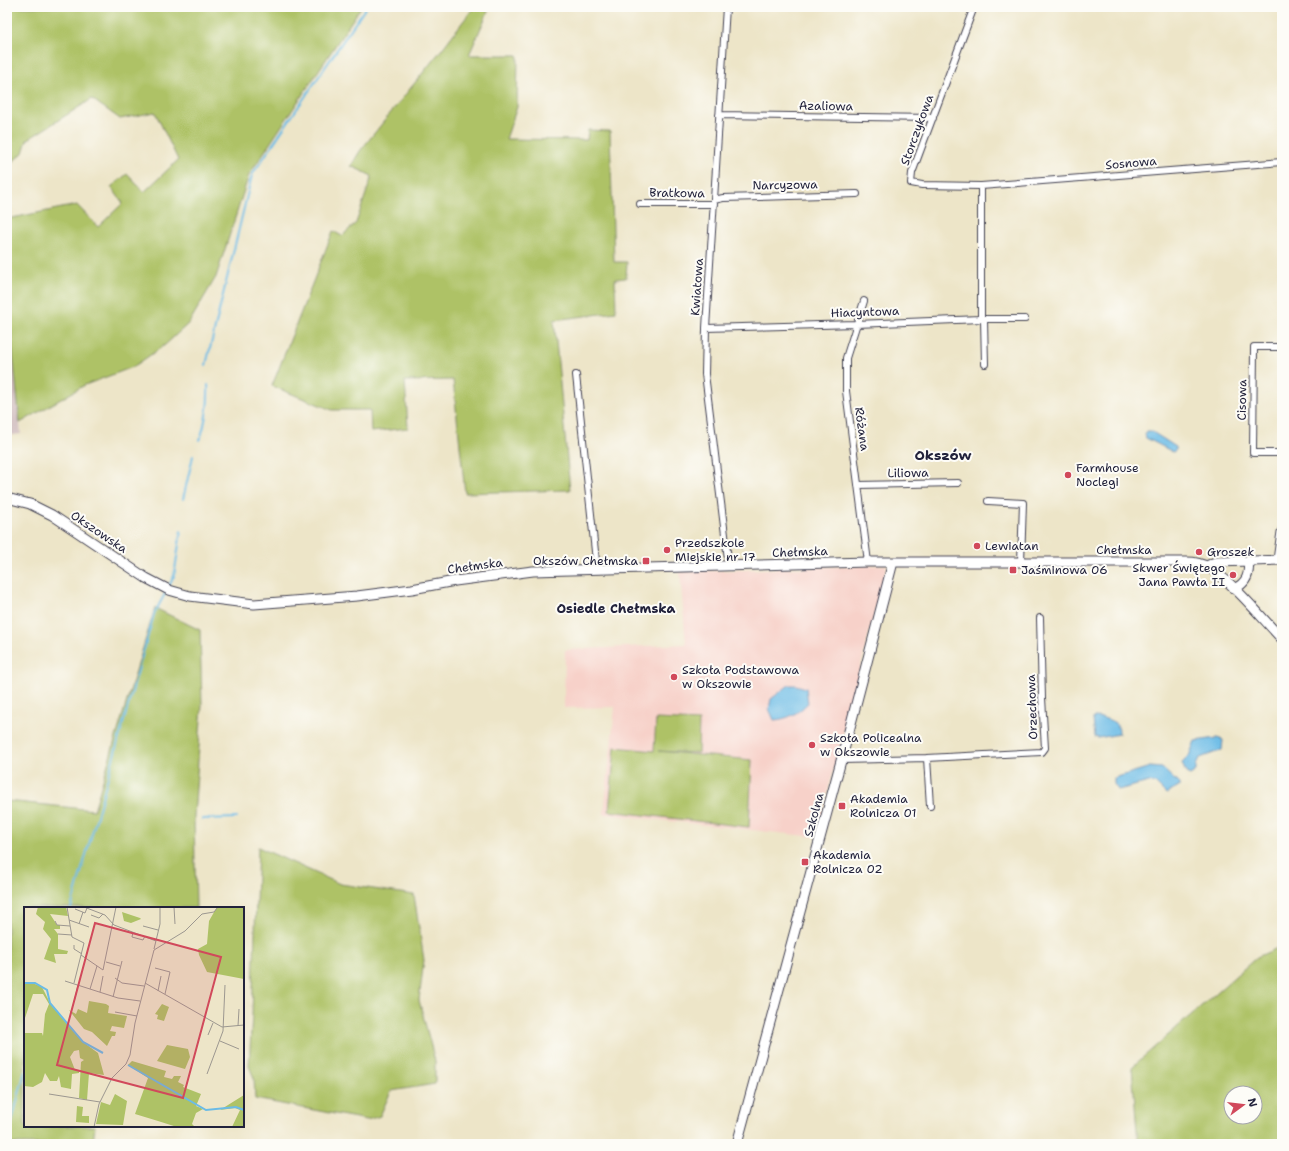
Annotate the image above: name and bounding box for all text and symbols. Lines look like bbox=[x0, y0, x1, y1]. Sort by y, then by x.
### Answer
street label: Storczykowa bbox=[897, 92, 937, 168]
street label: Azaliowa bbox=[799, 98, 854, 114]
street label: Sosnowa bbox=[1105, 153, 1158, 173]
street label: Narcyzowa bbox=[752, 176, 818, 194]
street label: Bratkowa bbox=[649, 185, 705, 201]
street label: Kwiatowa bbox=[687, 257, 707, 316]
street label: Hiacyntowa bbox=[830, 303, 900, 321]
street label: Cisowa bbox=[1234, 379, 1250, 421]
street label: Różana bbox=[851, 406, 873, 452]
district label: Okszów bbox=[915, 446, 972, 464]
place label: Farmhouse Noclegi bbox=[1076, 460, 1139, 490]
street label: Liliowa bbox=[887, 465, 929, 481]
marker: Farmhouse Noclegi bbox=[1063, 470, 1073, 480]
street label: Okszowska bbox=[68, 507, 131, 557]
place label: Przedszkole Miejskie nr 17 bbox=[675, 535, 756, 565]
place label: Lewiatan bbox=[985, 538, 1039, 554]
marker: Lewiatan bbox=[972, 541, 982, 551]
street label: Chełmska bbox=[1096, 542, 1152, 558]
street label: Chełmska bbox=[772, 543, 829, 561]
place label: Groszek bbox=[1207, 544, 1255, 560]
marker: Przedszkole Miejskie nr 17 bbox=[662, 545, 672, 555]
marker: Groszek bbox=[1194, 547, 1204, 557]
place label: Okszów Chełmska bbox=[533, 553, 639, 569]
street label: Chełmska bbox=[446, 554, 504, 578]
marker: Okszów Chełmska bbox=[641, 556, 651, 566]
place label: Skwer Świętego Jana Pawła II bbox=[1133, 560, 1225, 590]
place label: Jaśminowa 06 bbox=[1021, 562, 1108, 578]
marker: Jaśminowa 06 bbox=[1008, 565, 1018, 575]
marker: Skwer Świętego Jana Pawła II bbox=[1228, 570, 1238, 580]
district label: Osiedle Chełmska bbox=[557, 600, 676, 617]
place label: Szkoła Podstawowa w Okszowie bbox=[682, 662, 800, 692]
marker: Szkoła Podstawowa w Okszowie bbox=[669, 672, 679, 682]
street label: Orzechowa bbox=[1023, 674, 1041, 740]
place label: Szkoła Policealna w Okszowie bbox=[820, 730, 922, 760]
marker: Szkoła Policealna w Okszowie bbox=[807, 740, 817, 750]
street label: Szkolna bbox=[800, 791, 828, 839]
place label: Akademia Rolnicza 01 bbox=[850, 791, 917, 821]
marker: Akademia Rolnicza 01 bbox=[837, 801, 847, 811]
place label: Akademia Rolnicza 02 bbox=[813, 847, 883, 877]
marker: Akademia Rolnicza 02 bbox=[800, 857, 810, 867]
inset map bbox=[24, 907, 244, 1127]
north arrow bbox=[1223, 1085, 1263, 1125]
text: N bbox=[1244, 1096, 1261, 1109]

